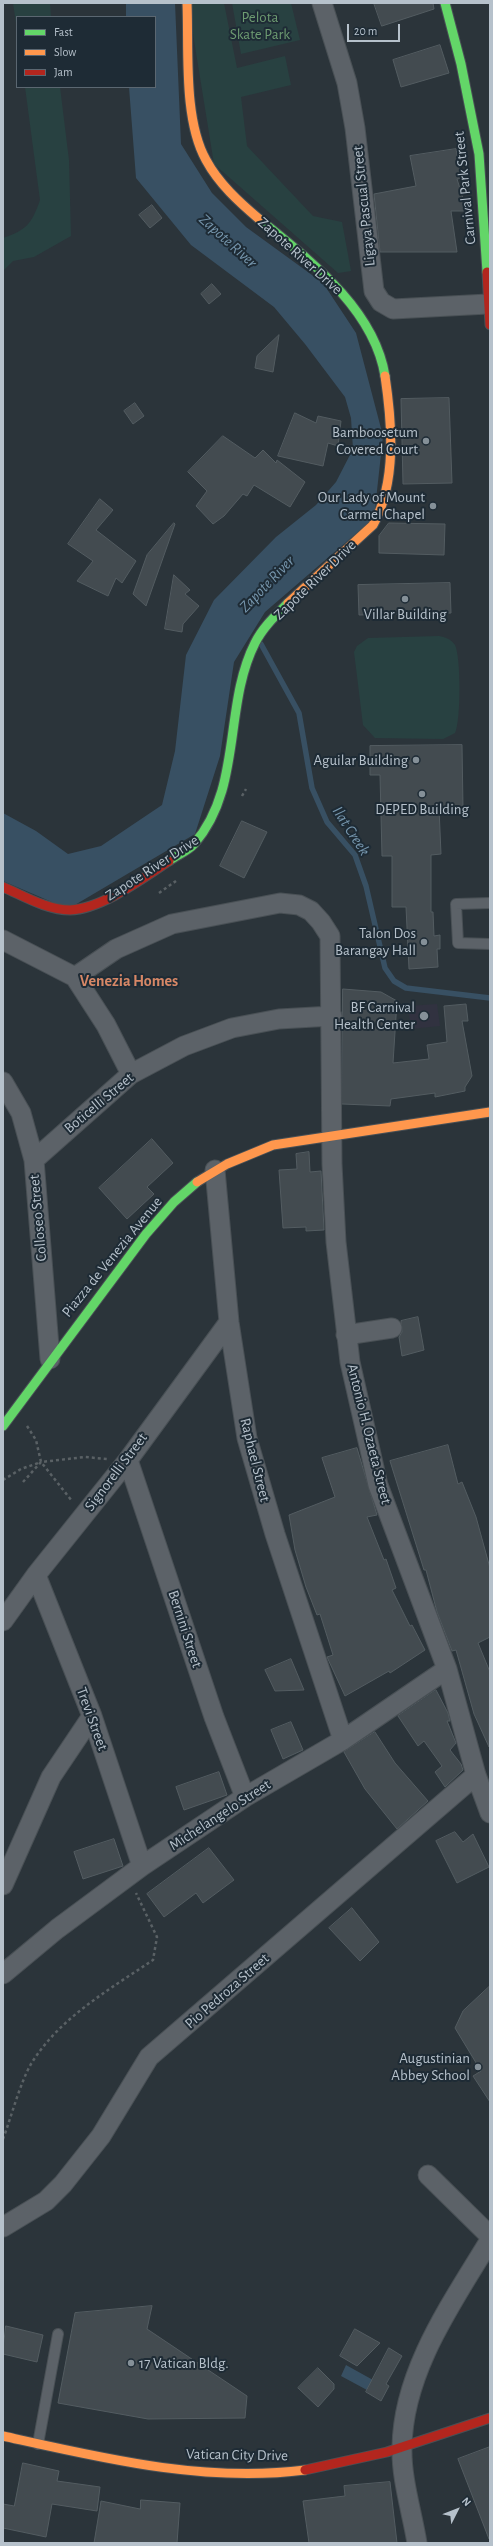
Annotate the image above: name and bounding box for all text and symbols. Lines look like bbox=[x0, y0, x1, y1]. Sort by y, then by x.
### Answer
park label: Pelota Skate Park bbox=[230, 8, 290, 43]
legend bbox=[16, 16, 156, 88]
scale bar bbox=[349, 16, 402, 42]
text: 20 m bbox=[354, 25, 377, 37]
text: Fast bbox=[54, 26, 73, 38]
text: Slow bbox=[54, 46, 76, 58]
text: Jam bbox=[54, 66, 73, 78]
street label: Carnival Park Street bbox=[450, 131, 480, 245]
street label: Ligaya Pascual Street bbox=[349, 145, 379, 267]
water label: Zapote River bbox=[195, 210, 261, 272]
street label: Zapote River Drive bbox=[254, 213, 346, 299]
place label: Bamboosetum Covered Court bbox=[332, 423, 418, 458]
marker: Bamboosetum Covered Court bbox=[421, 436, 431, 446]
place label: Our Lady of Mount Carmel Chapel bbox=[318, 488, 425, 523]
marker: Our Lady of Mount Carmel Chapel bbox=[428, 501, 438, 511]
street label: Zapote River Drive bbox=[270, 536, 360, 624]
water label: Zapote River bbox=[235, 552, 299, 616]
marker: Villar Building bbox=[400, 594, 410, 604]
place label: Villar Building bbox=[363, 605, 447, 623]
place label: Aguilar Building bbox=[313, 751, 408, 769]
marker: Aguilar Building bbox=[411, 755, 421, 765]
marker: DEPED Building bbox=[417, 789, 427, 799]
place label: DEPED Building bbox=[375, 800, 469, 818]
water label: Ilat Creek bbox=[328, 803, 374, 859]
street label: Zapote River Drive bbox=[102, 831, 202, 905]
place label: Talon Dos Barangay Hall bbox=[335, 924, 416, 959]
marker: Talon Dos Barangay Hall bbox=[419, 937, 429, 947]
district label: Venezia Homes bbox=[80, 971, 178, 991]
place label: BF Carnival Health Center bbox=[334, 998, 415, 1033]
marker: BF Carnival Health Center bbox=[418, 1010, 430, 1022]
street label: Boticelli Street bbox=[61, 1069, 137, 1137]
street label: Colloseo Street bbox=[25, 1174, 51, 1262]
street label: Piazza de Venezia Avenue bbox=[58, 1193, 166, 1321]
street label: Antonio H. Ozaeta Street bbox=[343, 1362, 395, 1506]
street label: Raphael Street bbox=[236, 1416, 274, 1504]
street label: Signorelli Street bbox=[81, 1429, 151, 1515]
street label: Bernini Street bbox=[164, 1588, 206, 1670]
street label: Trevi Street bbox=[72, 1685, 112, 1753]
street label: Michelangelo Street bbox=[166, 1776, 274, 1854]
street label: Pio Pedroza Street bbox=[181, 1949, 273, 2033]
place label: Augustinian Abbey School bbox=[391, 2049, 470, 2084]
marker: Augustinian Abbey School bbox=[473, 2062, 483, 2072]
place label: 17 Vatican Bldg. bbox=[139, 2354, 229, 2372]
marker: 17 Vatican Bldg. bbox=[126, 2358, 136, 2368]
street label: Vatican City Drive bbox=[186, 2445, 288, 2465]
north arrow bbox=[437, 2490, 477, 2530]
text: N bbox=[460, 2495, 473, 2508]

